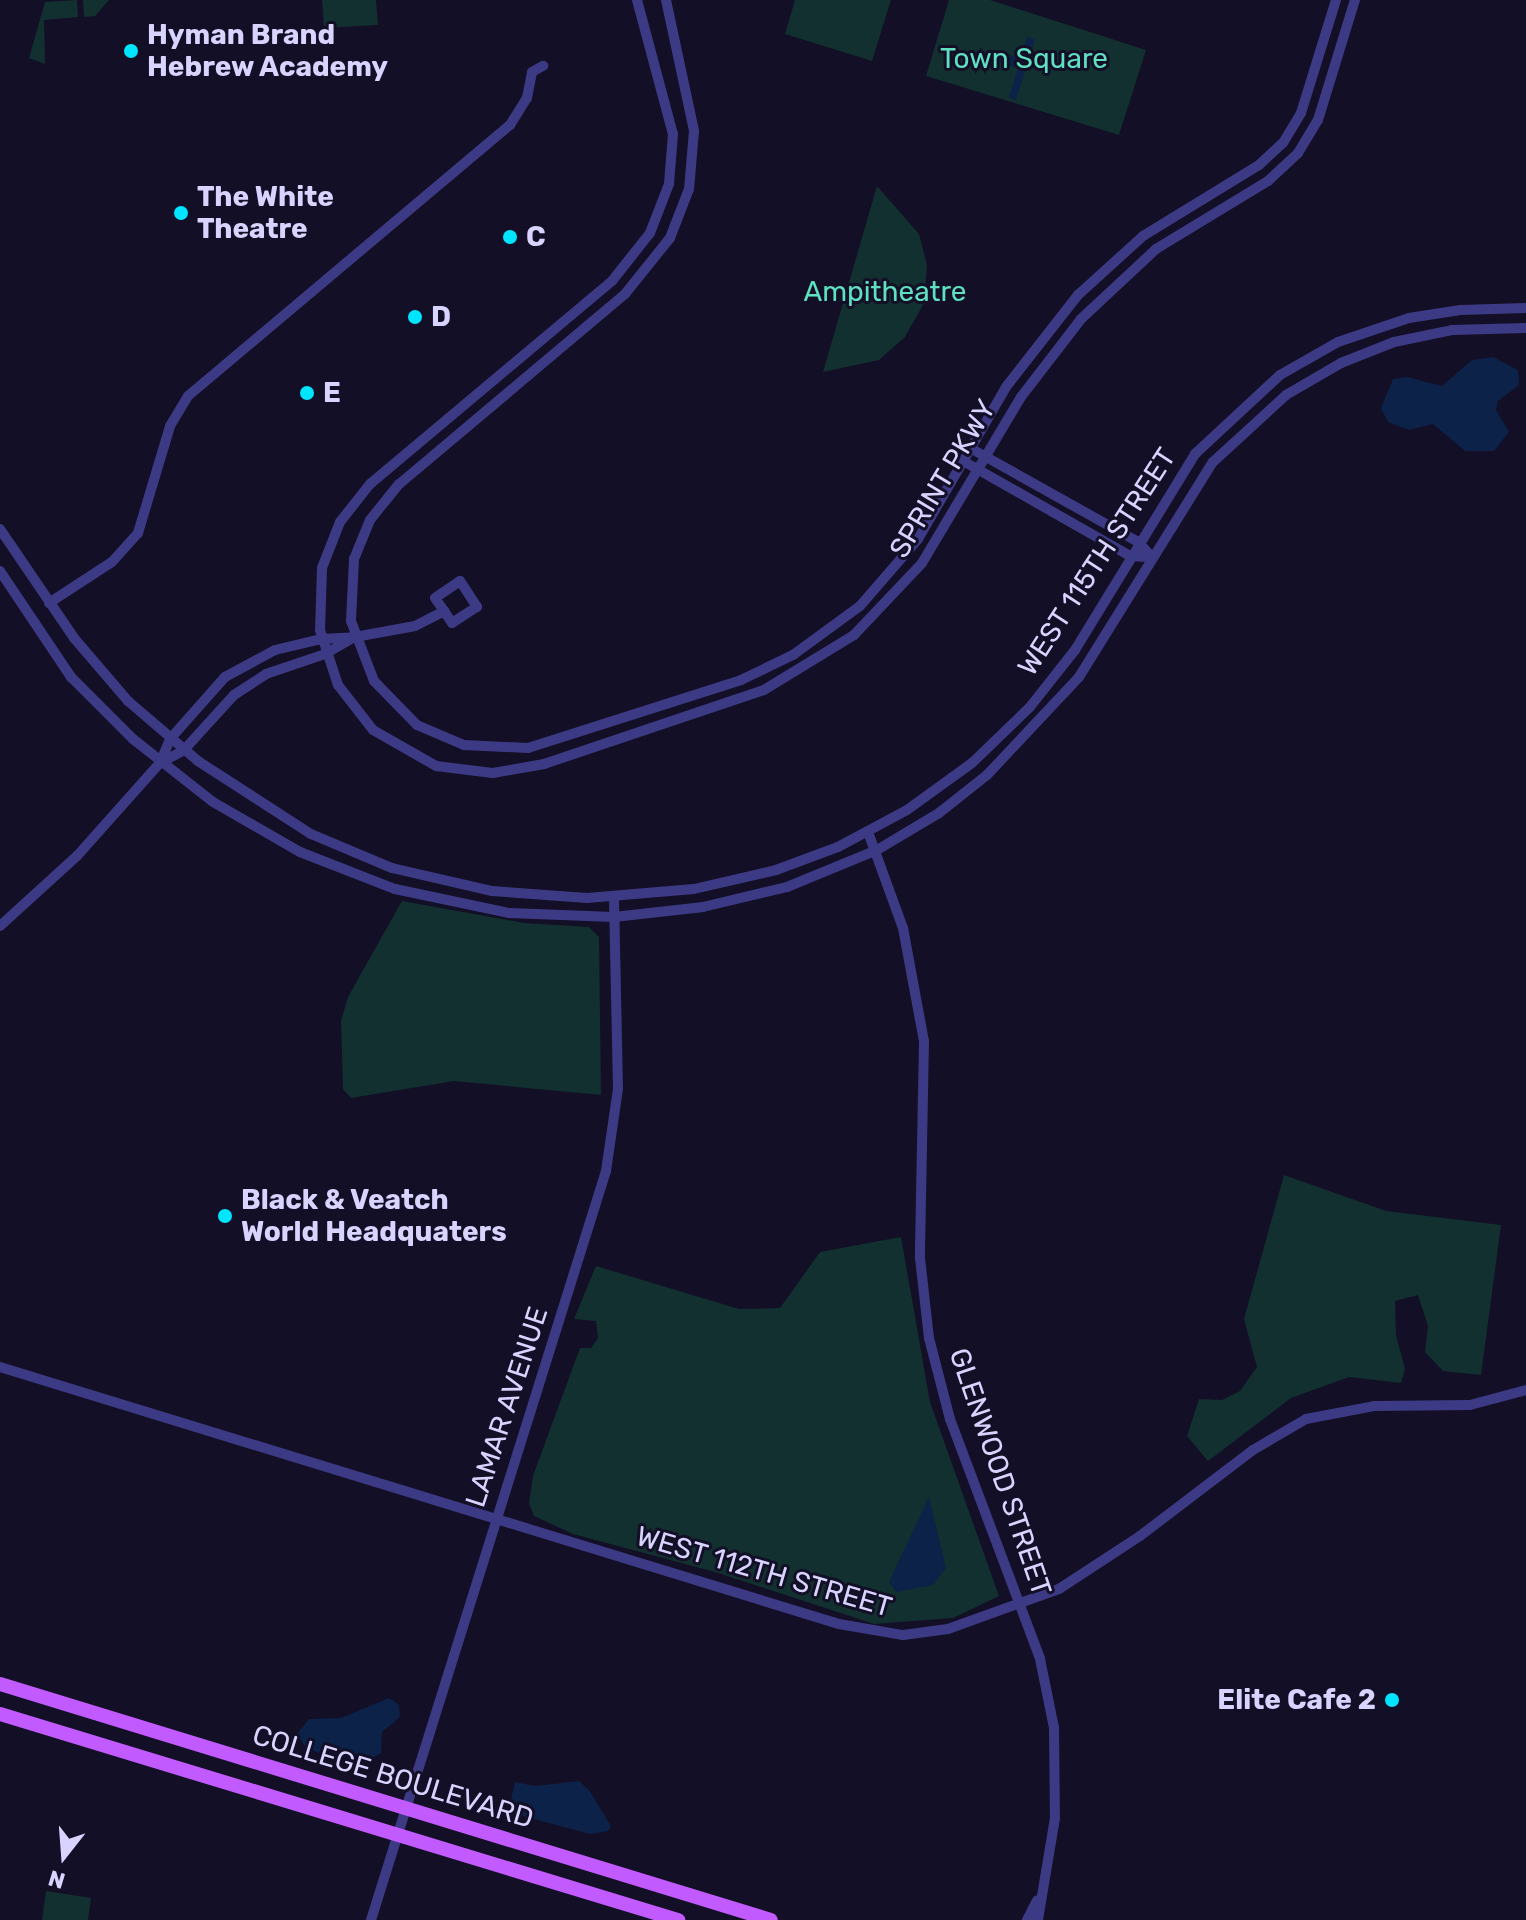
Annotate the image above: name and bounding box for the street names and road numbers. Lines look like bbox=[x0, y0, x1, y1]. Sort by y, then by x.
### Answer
street label: SPRINT PKWY bbox=[882, 394, 1004, 564]
street label: WEST 115TH STREET bbox=[1011, 442, 1183, 682]
street label: LAMAR AVENUE bbox=[459, 1302, 555, 1512]
street label: GLENWOOD STREET bbox=[942, 1344, 1058, 1600]
street label: WEST 112TH STREET bbox=[632, 1519, 896, 1625]
street label: COLLEGE BOULEVARD bbox=[248, 1718, 538, 1836]

